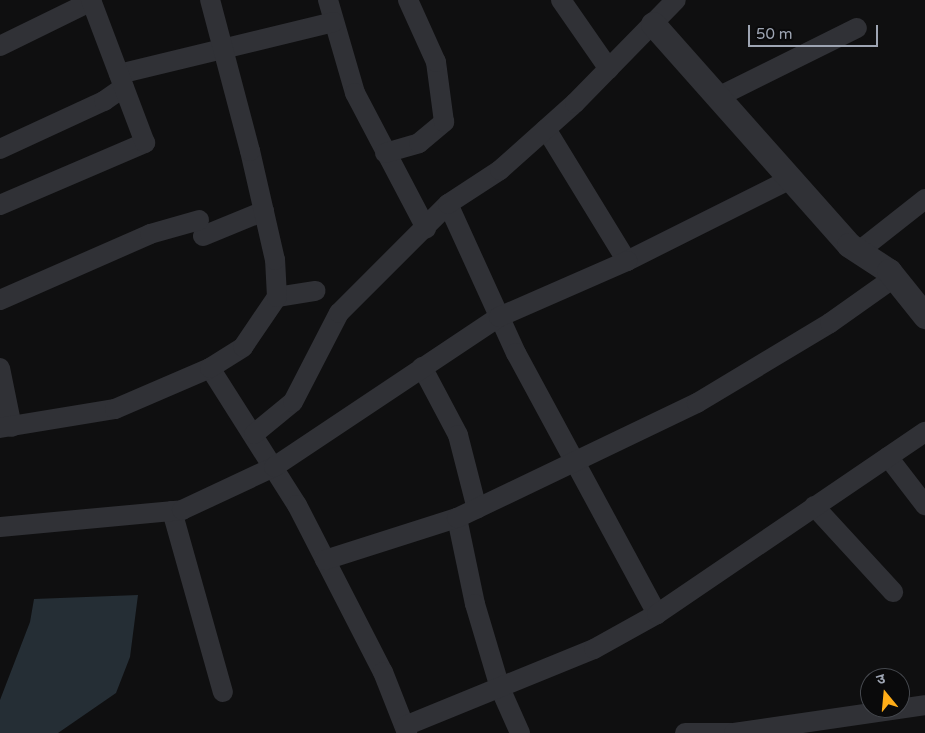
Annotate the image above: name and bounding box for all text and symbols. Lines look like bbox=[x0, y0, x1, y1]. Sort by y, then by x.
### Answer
scale bar bbox=[750, 15, 880, 47]
text: 50 m bbox=[756, 25, 793, 43]
north arrow bbox=[860, 668, 910, 718]
text: उ bbox=[874, 670, 887, 688]

